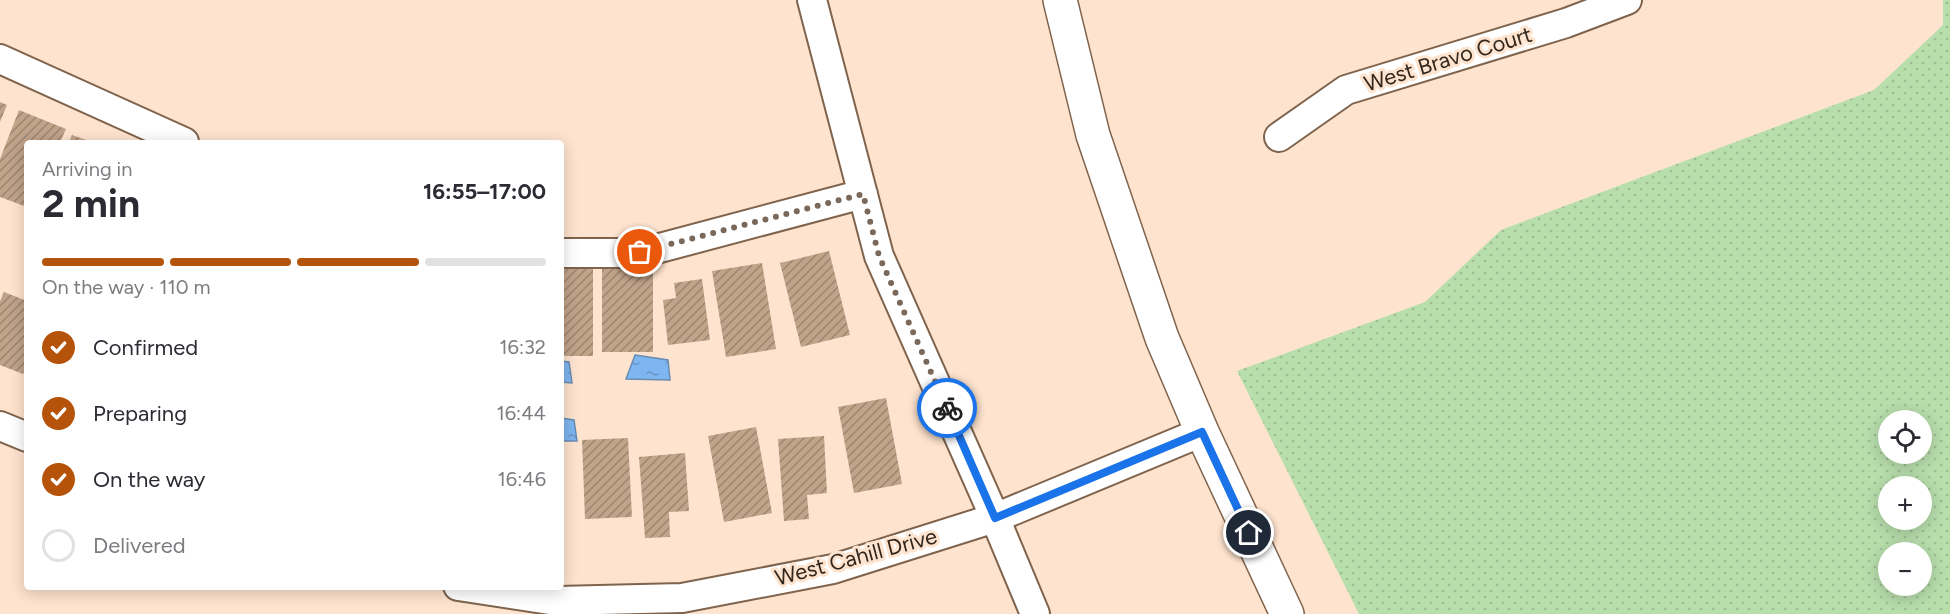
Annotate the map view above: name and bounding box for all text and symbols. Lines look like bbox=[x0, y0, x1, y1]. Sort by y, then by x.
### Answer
street label: West Bravo Court bbox=[1361, 21, 1535, 97]
text: Arriving in bbox=[42, 157, 132, 181]
text: 16:55–17:00 bbox=[423, 178, 546, 205]
text: 2 min bbox=[42, 180, 140, 227]
pin bbox=[614, 226, 665, 277]
icon: bag bbox=[623, 235, 656, 268]
text: On the way · 110 m bbox=[42, 275, 210, 299]
icon: check bbox=[42, 331, 75, 364]
text: Confirmed bbox=[93, 334, 198, 361]
text: 16:32 bbox=[499, 335, 546, 359]
courier bbox=[917, 378, 977, 438]
icon: bike bbox=[931, 392, 964, 425]
icon: check bbox=[42, 397, 75, 430]
text: Preparing bbox=[93, 400, 187, 427]
text: 16:44 bbox=[497, 401, 546, 425]
map controls bbox=[1878, 410, 1932, 596]
button: locate bbox=[1878, 410, 1932, 464]
icon: check bbox=[42, 463, 75, 496]
text: On the way bbox=[93, 466, 205, 493]
text: 16:46 bbox=[498, 467, 546, 491]
button: + bbox=[1878, 476, 1932, 530]
pin bbox=[1223, 507, 1274, 558]
icon: home bbox=[1232, 516, 1265, 549]
street label: West Cahill Drive bbox=[772, 522, 940, 592]
text: Delivered bbox=[93, 532, 186, 559]
button: − bbox=[1878, 542, 1932, 596]

